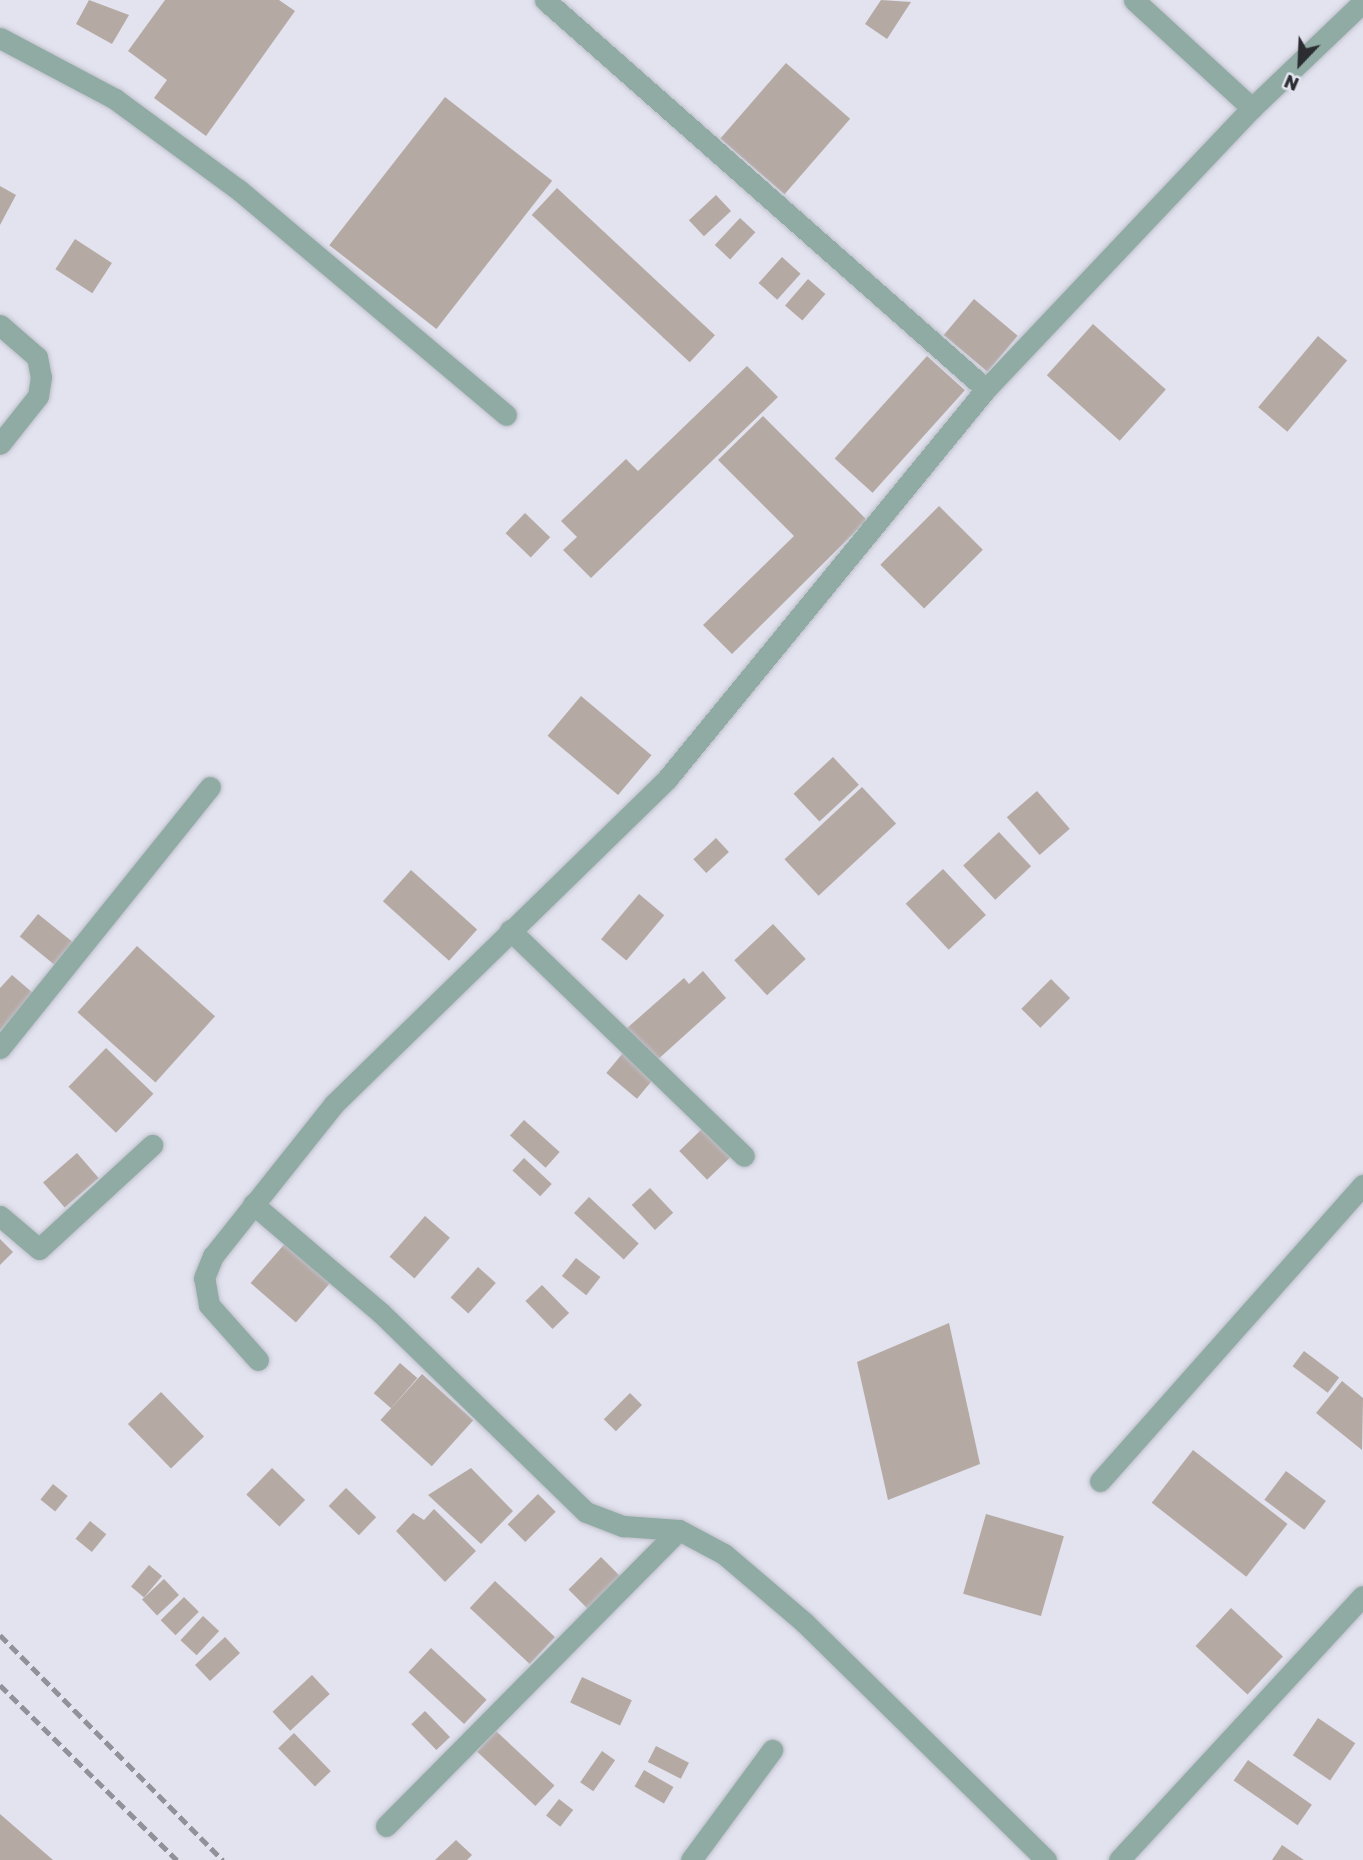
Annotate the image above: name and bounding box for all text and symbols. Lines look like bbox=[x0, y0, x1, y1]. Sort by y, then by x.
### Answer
north arrow bbox=[1265, 28, 1335, 98]
text: N bbox=[1281, 70, 1302, 96]

